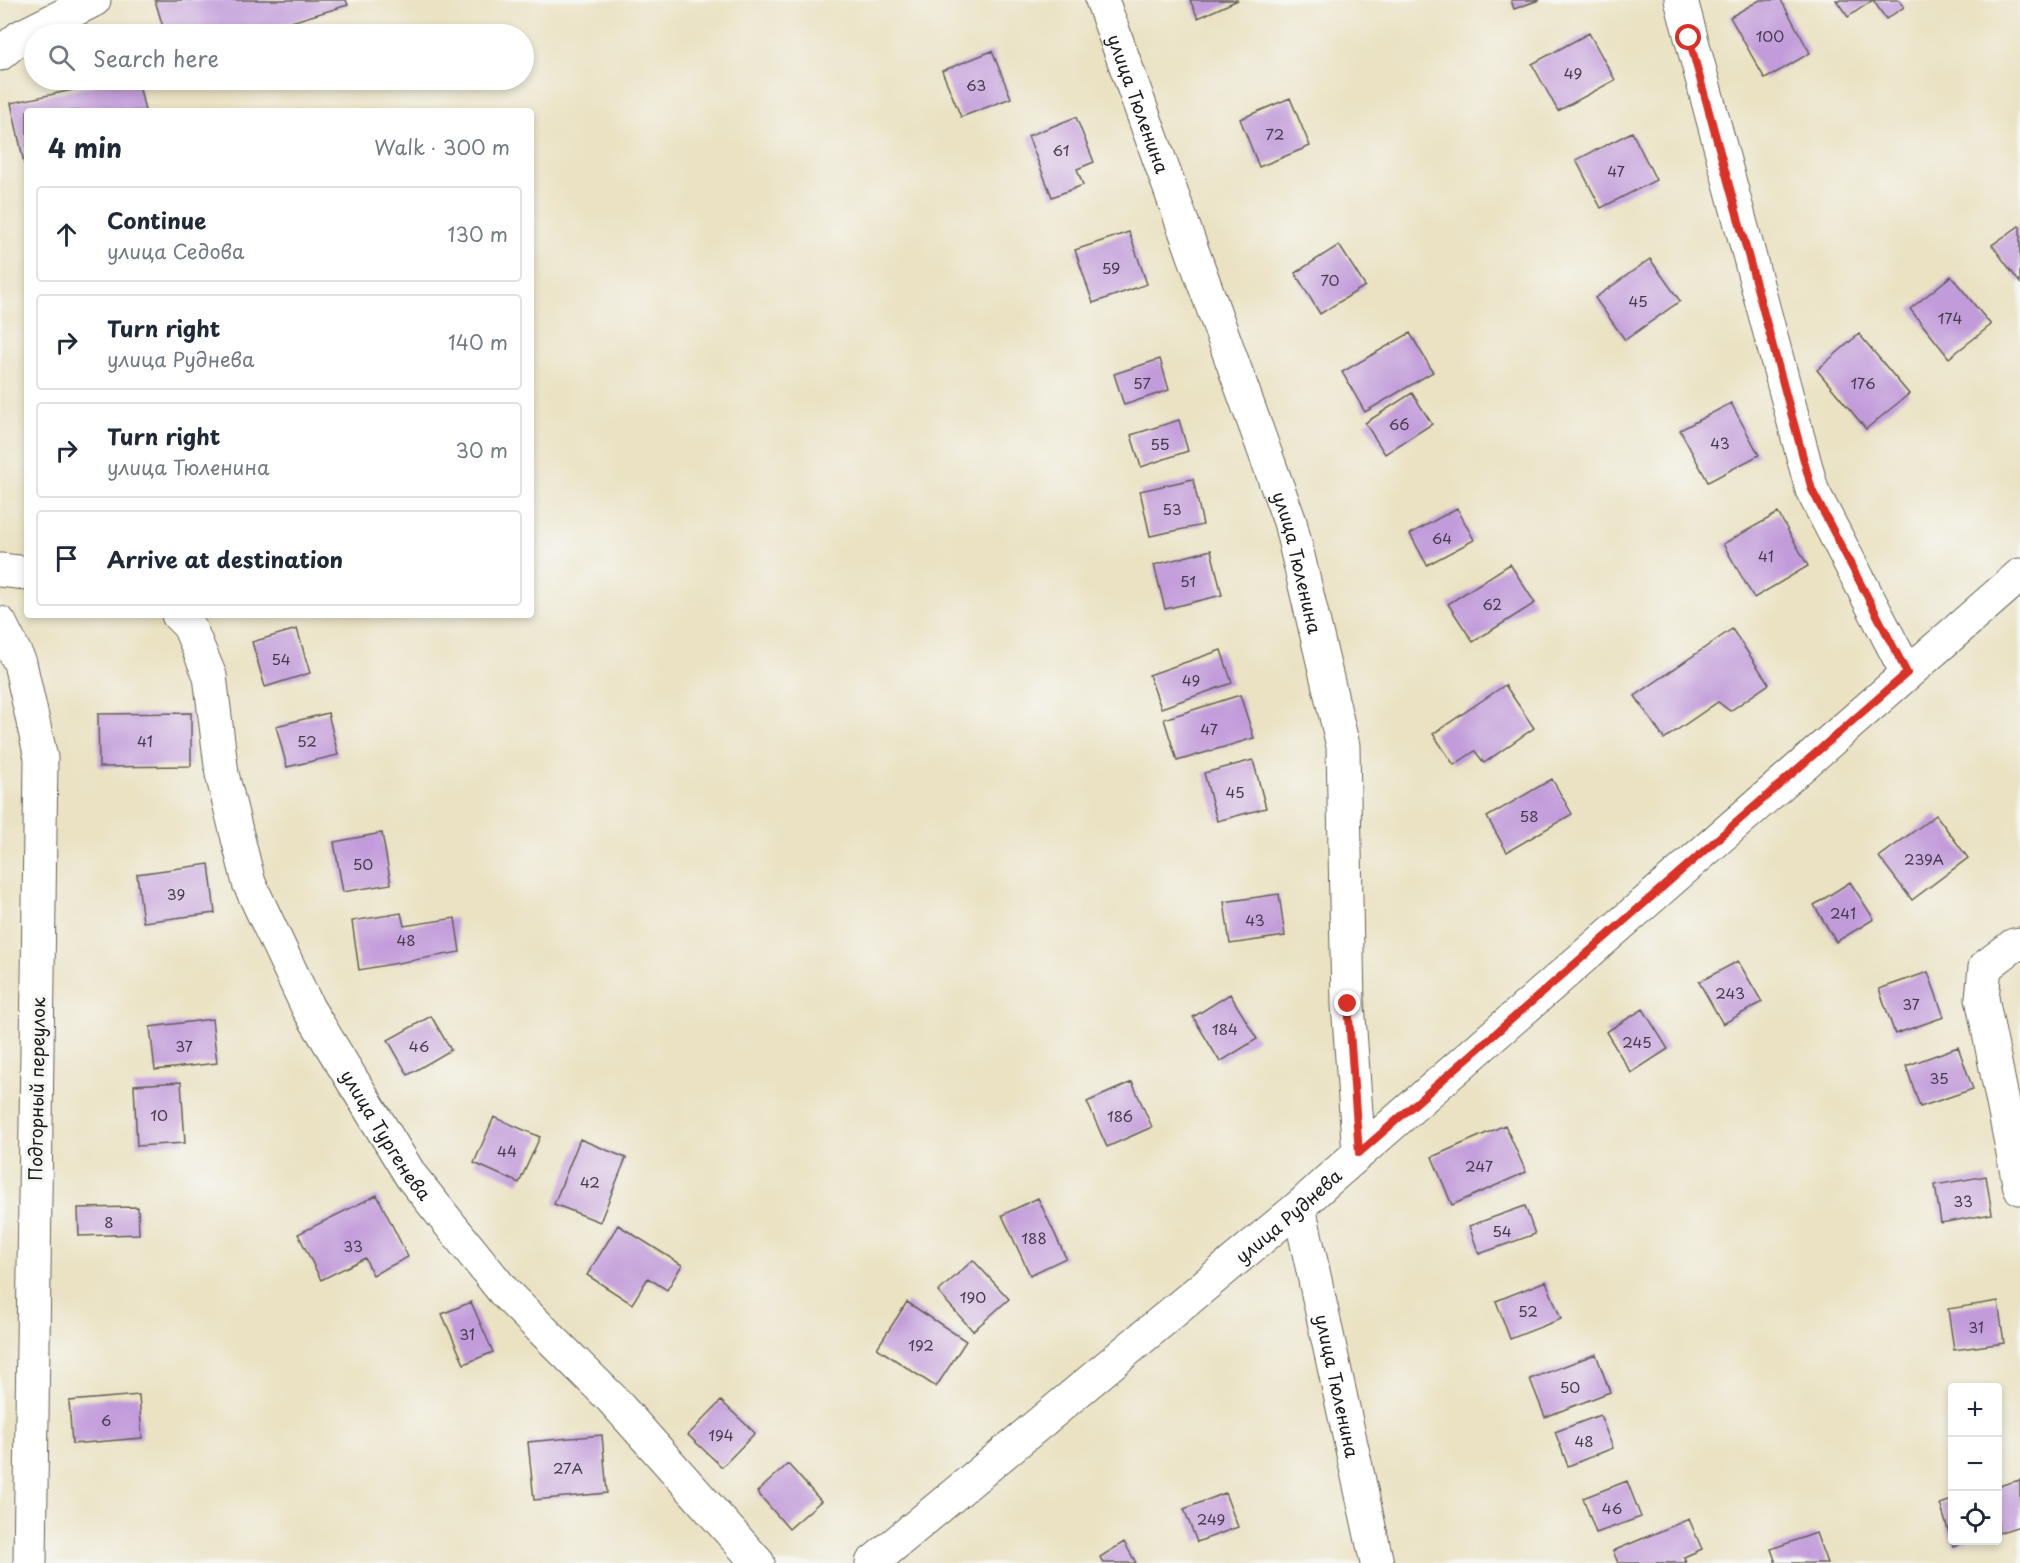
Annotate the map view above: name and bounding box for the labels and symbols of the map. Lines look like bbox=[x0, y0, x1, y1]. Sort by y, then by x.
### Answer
route start bbox=[1675, 24, 1701, 50]
house number: 100 bbox=[1756, 24, 1784, 47]
street label: улица Тюленина bbox=[1102, 30, 1177, 178]
house number: 49 bbox=[1564, 61, 1582, 84]
house number: 63 bbox=[966, 73, 986, 96]
house number: 72 bbox=[1266, 122, 1284, 145]
house number: 61 bbox=[1053, 138, 1069, 161]
house number: 47 bbox=[1607, 159, 1625, 182]
house number: 59 bbox=[1102, 256, 1120, 279]
house number: 70 bbox=[1320, 268, 1340, 291]
house number: 45 bbox=[1628, 289, 1648, 312]
house number: 174 bbox=[1938, 306, 1962, 329]
house number: 57 bbox=[1133, 371, 1151, 394]
house number: 176 bbox=[1850, 371, 1876, 394]
house number: 66 bbox=[1389, 412, 1409, 435]
house number: 43 bbox=[1710, 431, 1730, 454]
house number: 55 bbox=[1150, 432, 1170, 455]
street label: улица Тюленина bbox=[1266, 487, 1330, 637]
house number: 53 bbox=[1162, 497, 1182, 520]
house number: 64 bbox=[1432, 526, 1452, 549]
house number: 41 bbox=[1758, 544, 1774, 567]
house number: 51 bbox=[1180, 569, 1196, 592]
house number: 62 bbox=[1482, 592, 1502, 615]
house number: 54 bbox=[271, 647, 291, 670]
house number: 49 bbox=[1182, 668, 1200, 691]
house number: 47 bbox=[1200, 717, 1218, 740]
house number: 41 bbox=[137, 729, 153, 752]
house number: 52 bbox=[297, 729, 317, 752]
house number: 45 bbox=[1225, 780, 1245, 803]
house number: 58 bbox=[1519, 804, 1539, 827]
house number: 239А bbox=[1904, 847, 1944, 870]
house number: 50 bbox=[353, 852, 373, 875]
house number: 39 bbox=[167, 882, 185, 905]
house number: 241 bbox=[1830, 901, 1856, 924]
house number: 43 bbox=[1245, 908, 1265, 931]
house number: 48 bbox=[396, 928, 416, 951]
house number: 243 bbox=[1715, 981, 1745, 1004]
route end bbox=[1334, 990, 1360, 1016]
house number: 37 bbox=[1902, 992, 1920, 1015]
street label: Подгорный переулок bbox=[21, 997, 51, 1181]
house number: 184 bbox=[1212, 1017, 1238, 1040]
house number: 245 bbox=[1622, 1030, 1652, 1053]
house number: 37 bbox=[175, 1034, 193, 1057]
house number: 46 bbox=[409, 1034, 429, 1057]
street label: улица Тургенева bbox=[335, 1064, 439, 1206]
house number: 35 bbox=[1929, 1066, 1949, 1089]
house number: 10 bbox=[150, 1103, 168, 1126]
house number: 186 bbox=[1107, 1104, 1133, 1127]
house number: 44 bbox=[497, 1139, 517, 1162]
house number: 247 bbox=[1465, 1154, 1493, 1177]
street label: улица Руднева bbox=[1229, 1161, 1347, 1269]
house number: 42 bbox=[580, 1170, 600, 1193]
house number: 33 bbox=[1953, 1189, 1973, 1212]
house number: 8 bbox=[104, 1210, 114, 1233]
house number: 54 bbox=[1492, 1219, 1512, 1242]
house number: 188 bbox=[1021, 1226, 1047, 1249]
house number: 33 bbox=[343, 1234, 363, 1257]
house number: 190 bbox=[960, 1285, 986, 1308]
house number: 52 bbox=[1518, 1299, 1538, 1322]
street label: улица Тюленина bbox=[1309, 1311, 1367, 1461]
house number: 31 bbox=[1968, 1315, 1984, 1338]
house number: 31 bbox=[459, 1322, 475, 1345]
house number: 192 bbox=[908, 1333, 934, 1356]
house number: 50 bbox=[1560, 1375, 1580, 1398]
house number: 6 bbox=[101, 1408, 111, 1431]
house number: 194 bbox=[708, 1423, 734, 1446]
house number: 48 bbox=[1574, 1429, 1594, 1452]
house number: 27А bbox=[553, 1456, 583, 1479]
house number: 46 bbox=[1602, 1496, 1622, 1519]
house number: 249 bbox=[1197, 1507, 1225, 1530]

